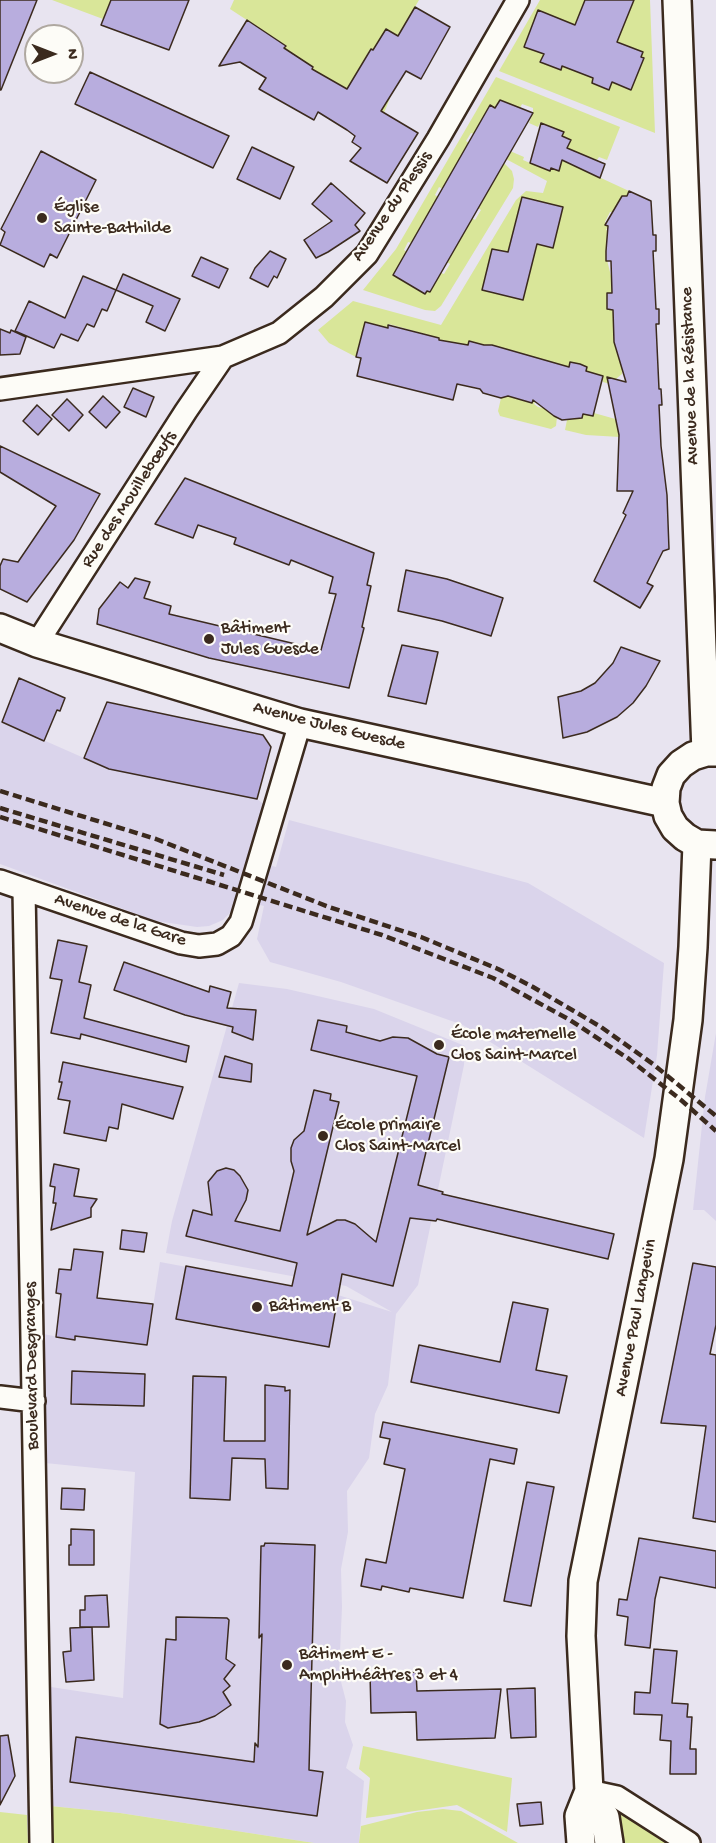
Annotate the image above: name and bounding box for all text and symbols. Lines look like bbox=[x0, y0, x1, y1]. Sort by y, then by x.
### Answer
north arrow bbox=[24, 24, 84, 84]
text: N bbox=[61, 49, 80, 59]
street label: Avenue du Plessis bbox=[348, 148, 438, 266]
place label: Église Sainte-Bathilde bbox=[54, 197, 171, 240]
marker: Église Sainte-Bathilde bbox=[35, 211, 49, 225]
street label: Avenue de la Résistance bbox=[677, 287, 705, 465]
street label: Rue des Mouillebœufs bbox=[78, 428, 182, 572]
place label: Bâtiment Jules Guesde bbox=[221, 618, 319, 660]
marker: Bâtiment Jules Guesde bbox=[202, 632, 216, 646]
street label: Avenue Jules Guesde bbox=[251, 698, 407, 756]
street label: Avenue de la Gare bbox=[51, 889, 189, 953]
place label: École maternelle Clos Saint-Marcel bbox=[451, 1024, 577, 1066]
marker: École maternelle Clos Saint-Marcel bbox=[432, 1038, 446, 1052]
place label: École primaire Clos Saint-Marcel bbox=[335, 1115, 461, 1158]
marker: École primaire Clos Saint-Marcel bbox=[316, 1129, 330, 1143]
street label: Avenue Paul Langevin bbox=[611, 1237, 663, 1399]
street label: Boulevard Desgranges bbox=[21, 1282, 45, 1450]
place label: Bâtiment B bbox=[269, 1296, 351, 1318]
marker: Bâtiment B bbox=[250, 1300, 264, 1314]
place label: Bâtiment E - Amphithéâtres 3 et 4 bbox=[299, 1644, 458, 1686]
marker: Bâtiment E - Amphithéâtres 3 et 4 bbox=[280, 1658, 294, 1672]

